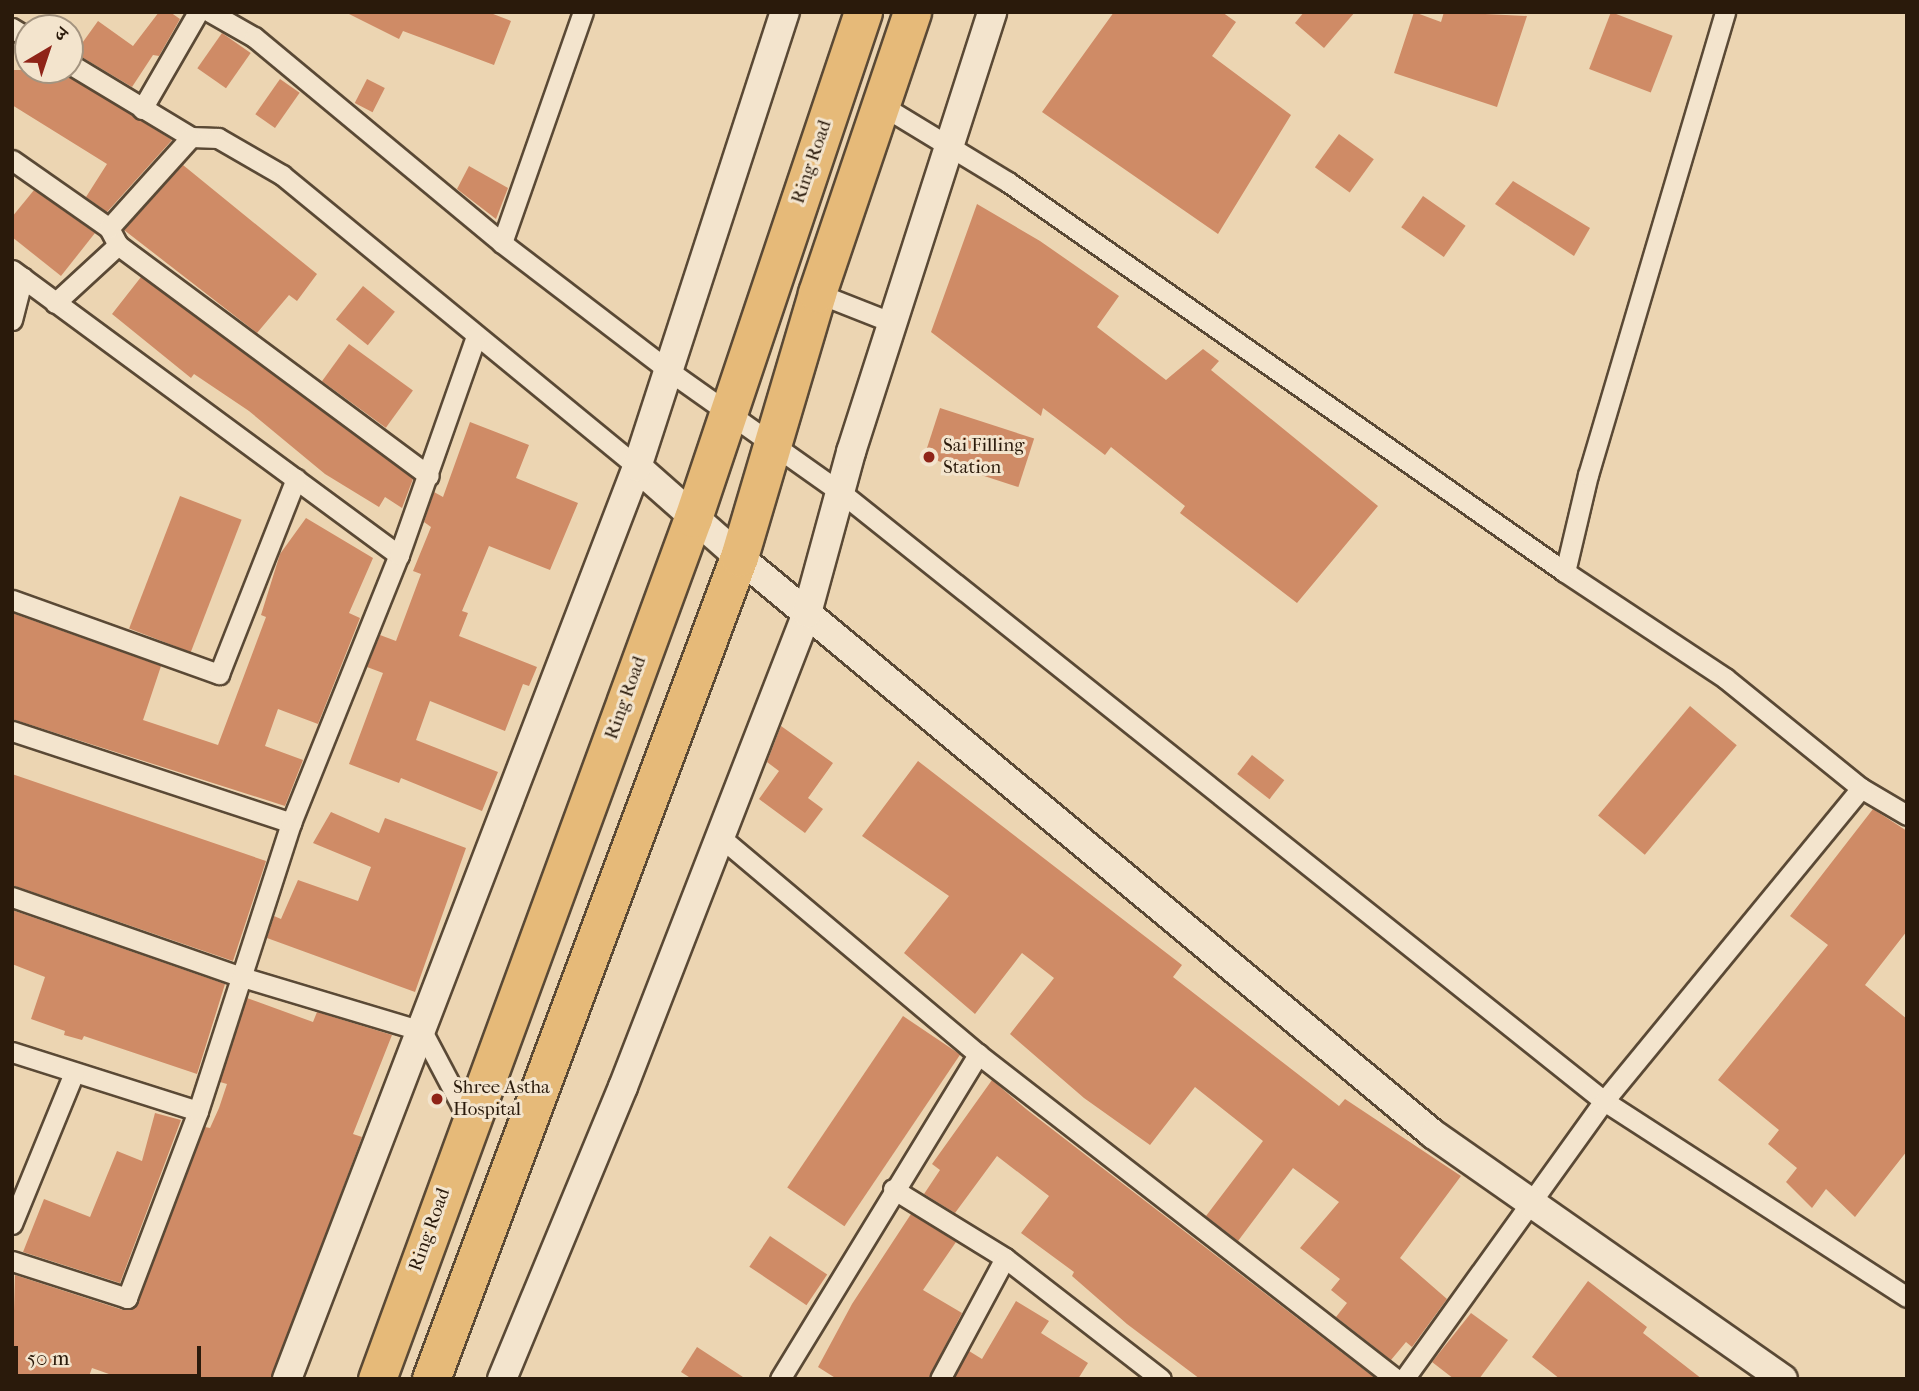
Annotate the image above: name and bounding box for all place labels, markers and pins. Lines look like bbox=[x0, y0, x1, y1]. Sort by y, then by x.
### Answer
place label: Sai Filling Station bbox=[943, 435, 1024, 479]
marker: Sai Filling Station bbox=[921, 449, 937, 465]
place label: Shree Astha Hospital bbox=[453, 1077, 550, 1121]
marker: Shree Astha Hospital bbox=[427, 1089, 447, 1109]

